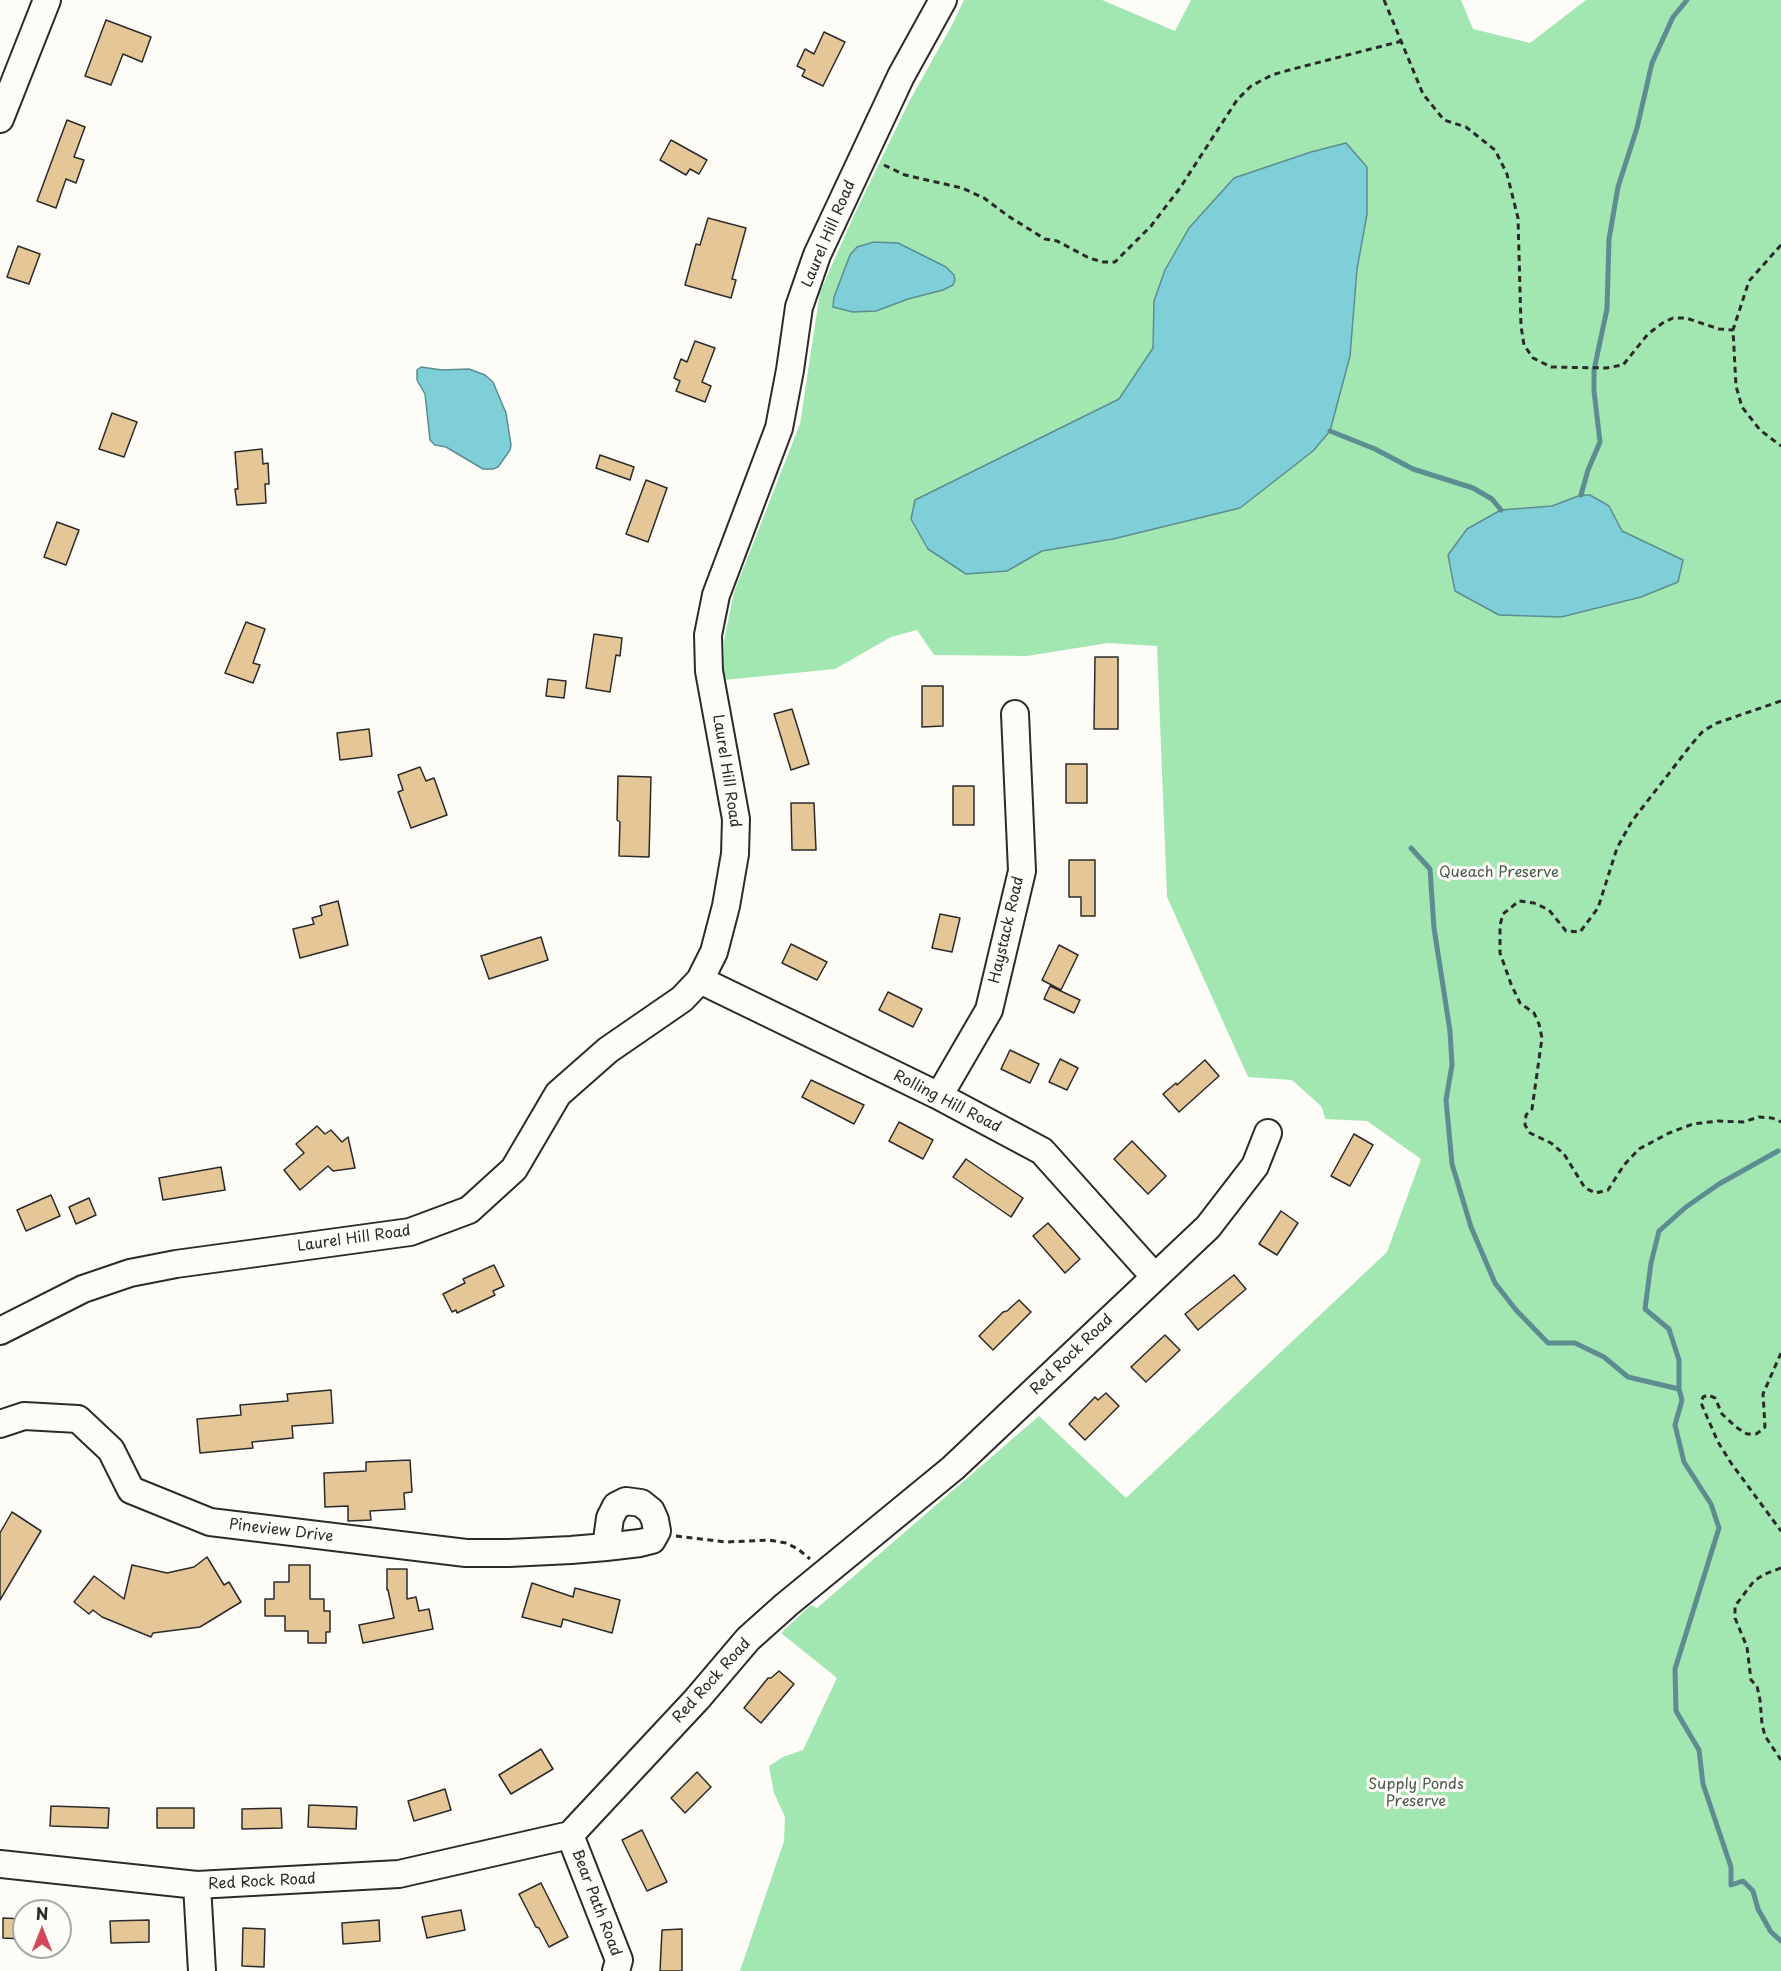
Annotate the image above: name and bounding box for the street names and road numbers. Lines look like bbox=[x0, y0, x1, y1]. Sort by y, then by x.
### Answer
street label: Laurel Hill Road bbox=[798, 178, 860, 290]
street label: Laurel Hill Road bbox=[708, 713, 744, 829]
street label: Haystack Road bbox=[986, 875, 1028, 985]
street label: Rolling Hill Road bbox=[890, 1067, 1004, 1137]
street label: Laurel Hill Road bbox=[296, 1222, 412, 1256]
street label: Red Rock Road bbox=[1027, 1311, 1117, 1399]
street label: Pineview Drive bbox=[228, 1516, 334, 1546]
street label: Red Rock Road bbox=[669, 1635, 755, 1727]
street label: Bear Path Road bbox=[567, 1847, 625, 1959]
street label: Red Rock Road bbox=[208, 1870, 316, 1894]

